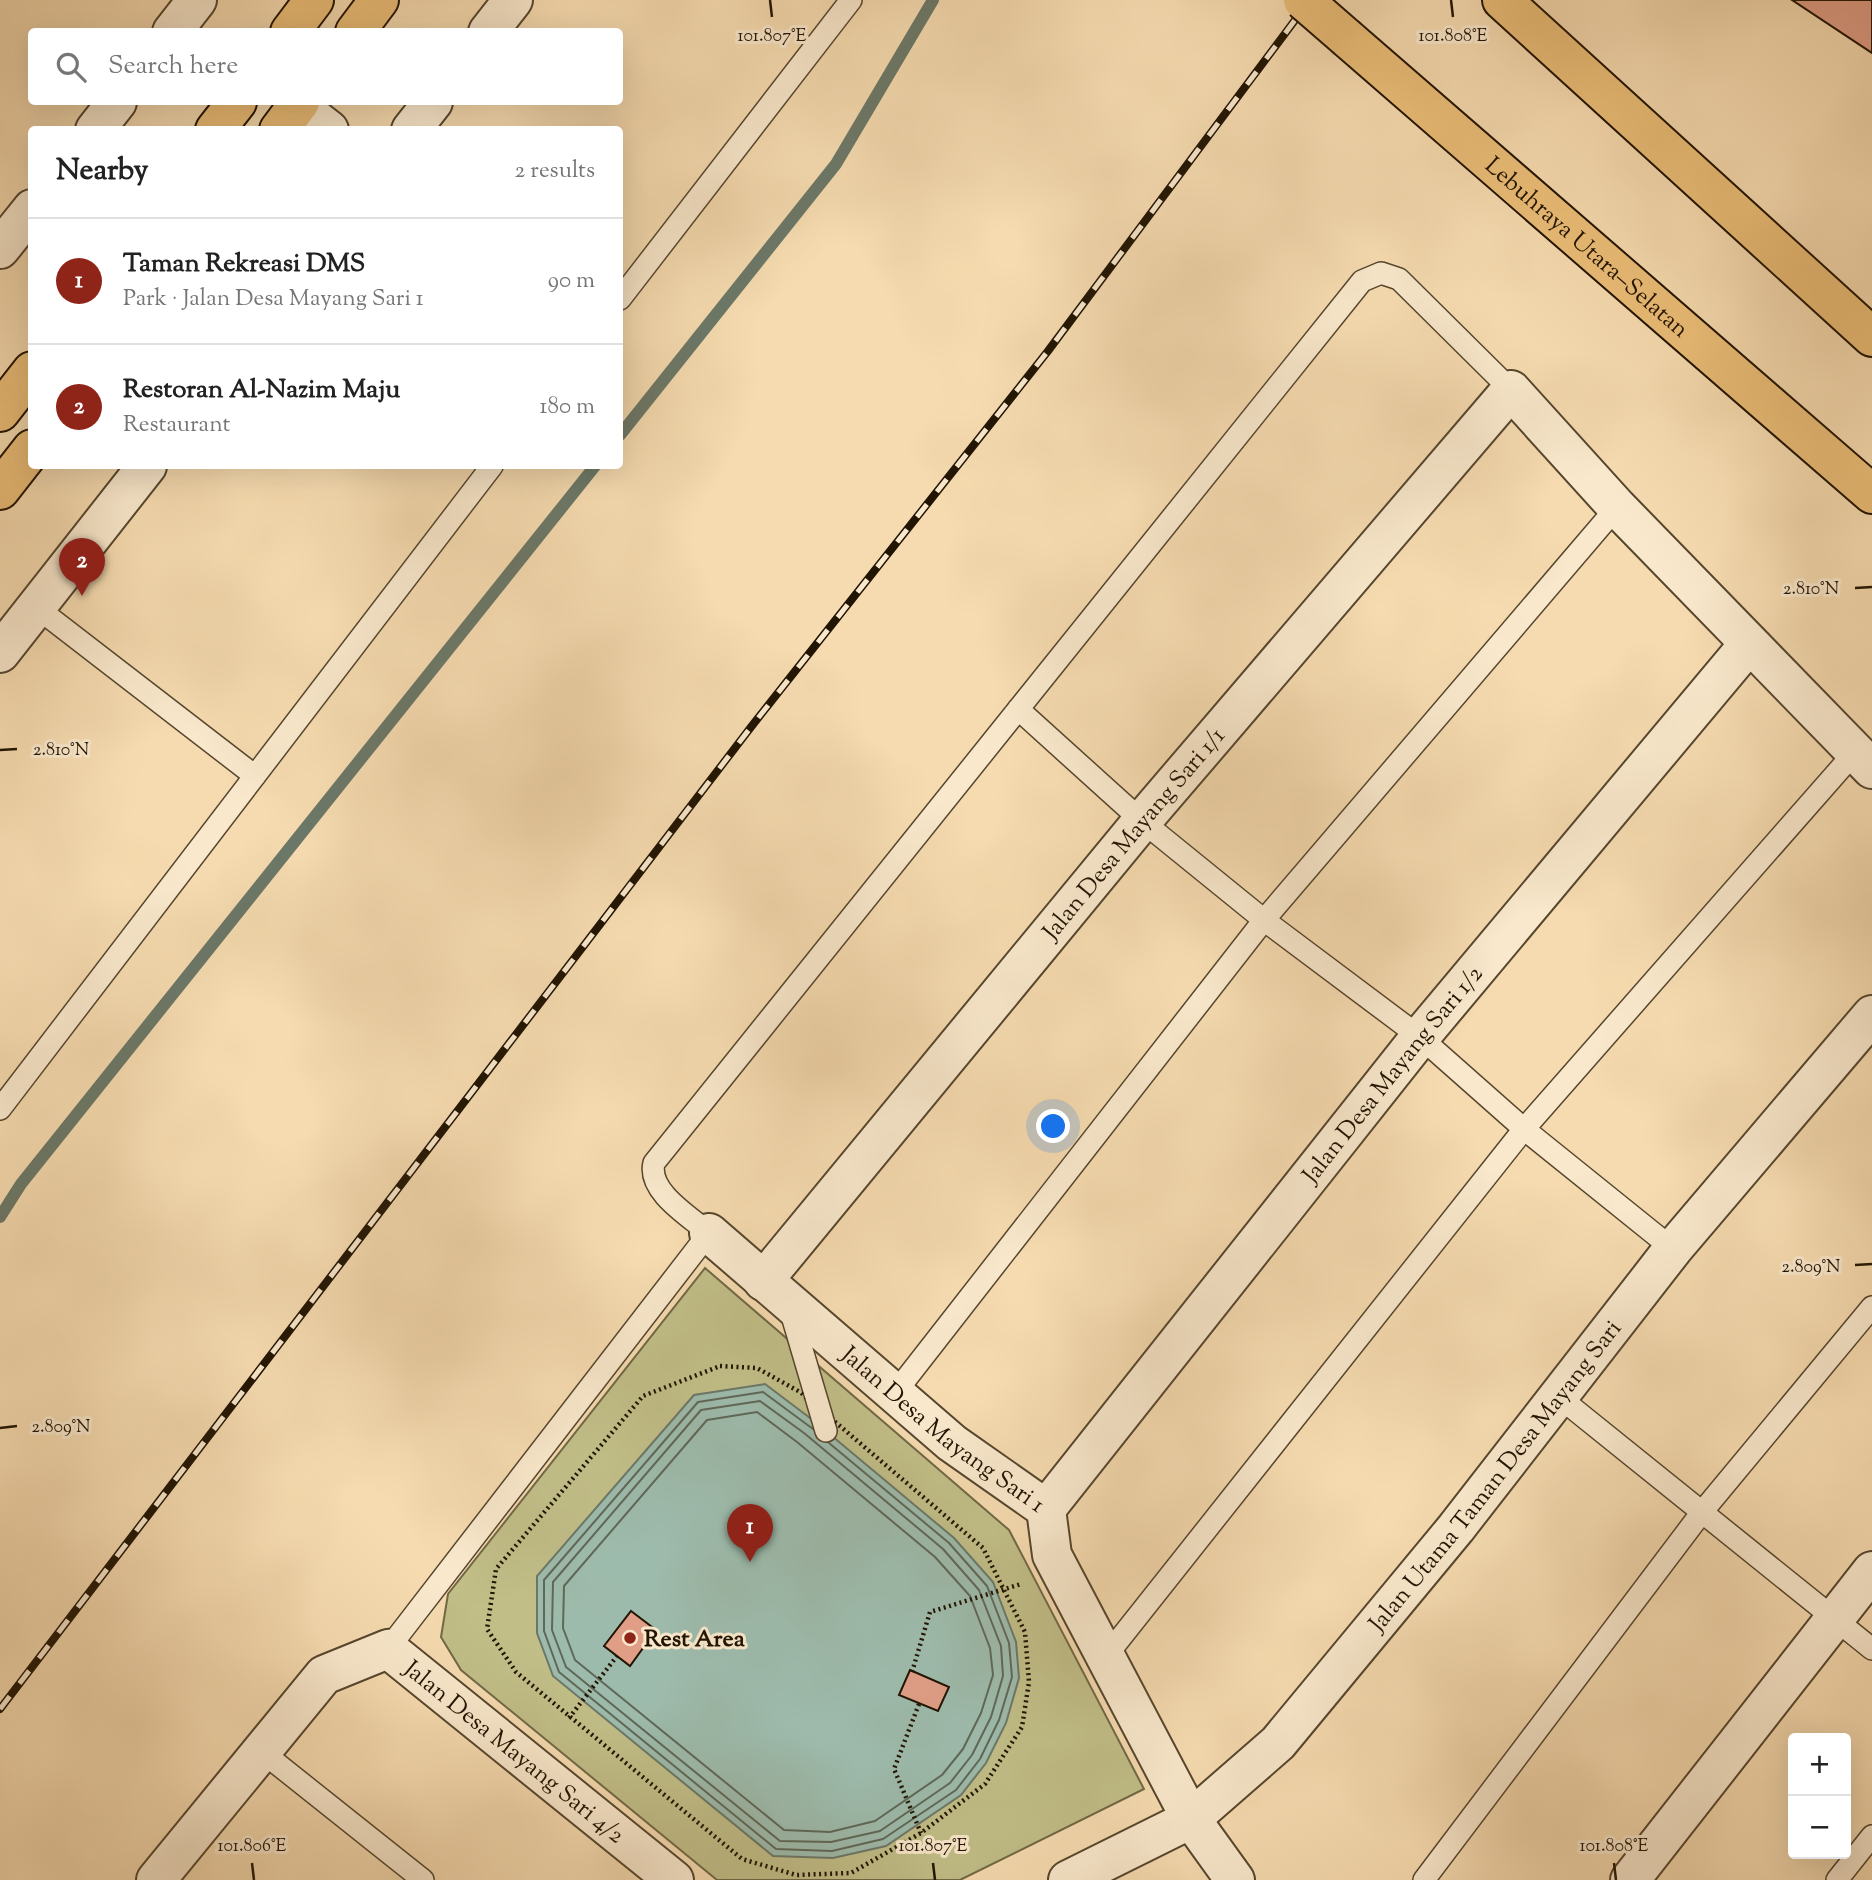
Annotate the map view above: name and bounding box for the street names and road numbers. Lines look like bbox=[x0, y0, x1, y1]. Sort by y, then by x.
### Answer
street label: Lebuhraya Utara–Selatan bbox=[1476, 150, 1696, 347]
street label: Jalan Desa Mayang Sari 1/1 bbox=[1034, 721, 1234, 950]
street label: Jalan Desa Mayang Sari 1/2 bbox=[1294, 959, 1492, 1193]
street label: Jalan Utama Taman Desa Mayang Sari bbox=[1360, 1314, 1631, 1642]
street label: Jalan Desa Mayang Sari 1 bbox=[831, 1338, 1051, 1522]
street label: Jalan Desa Mayang Sari 4/2 bbox=[394, 1652, 631, 1853]

